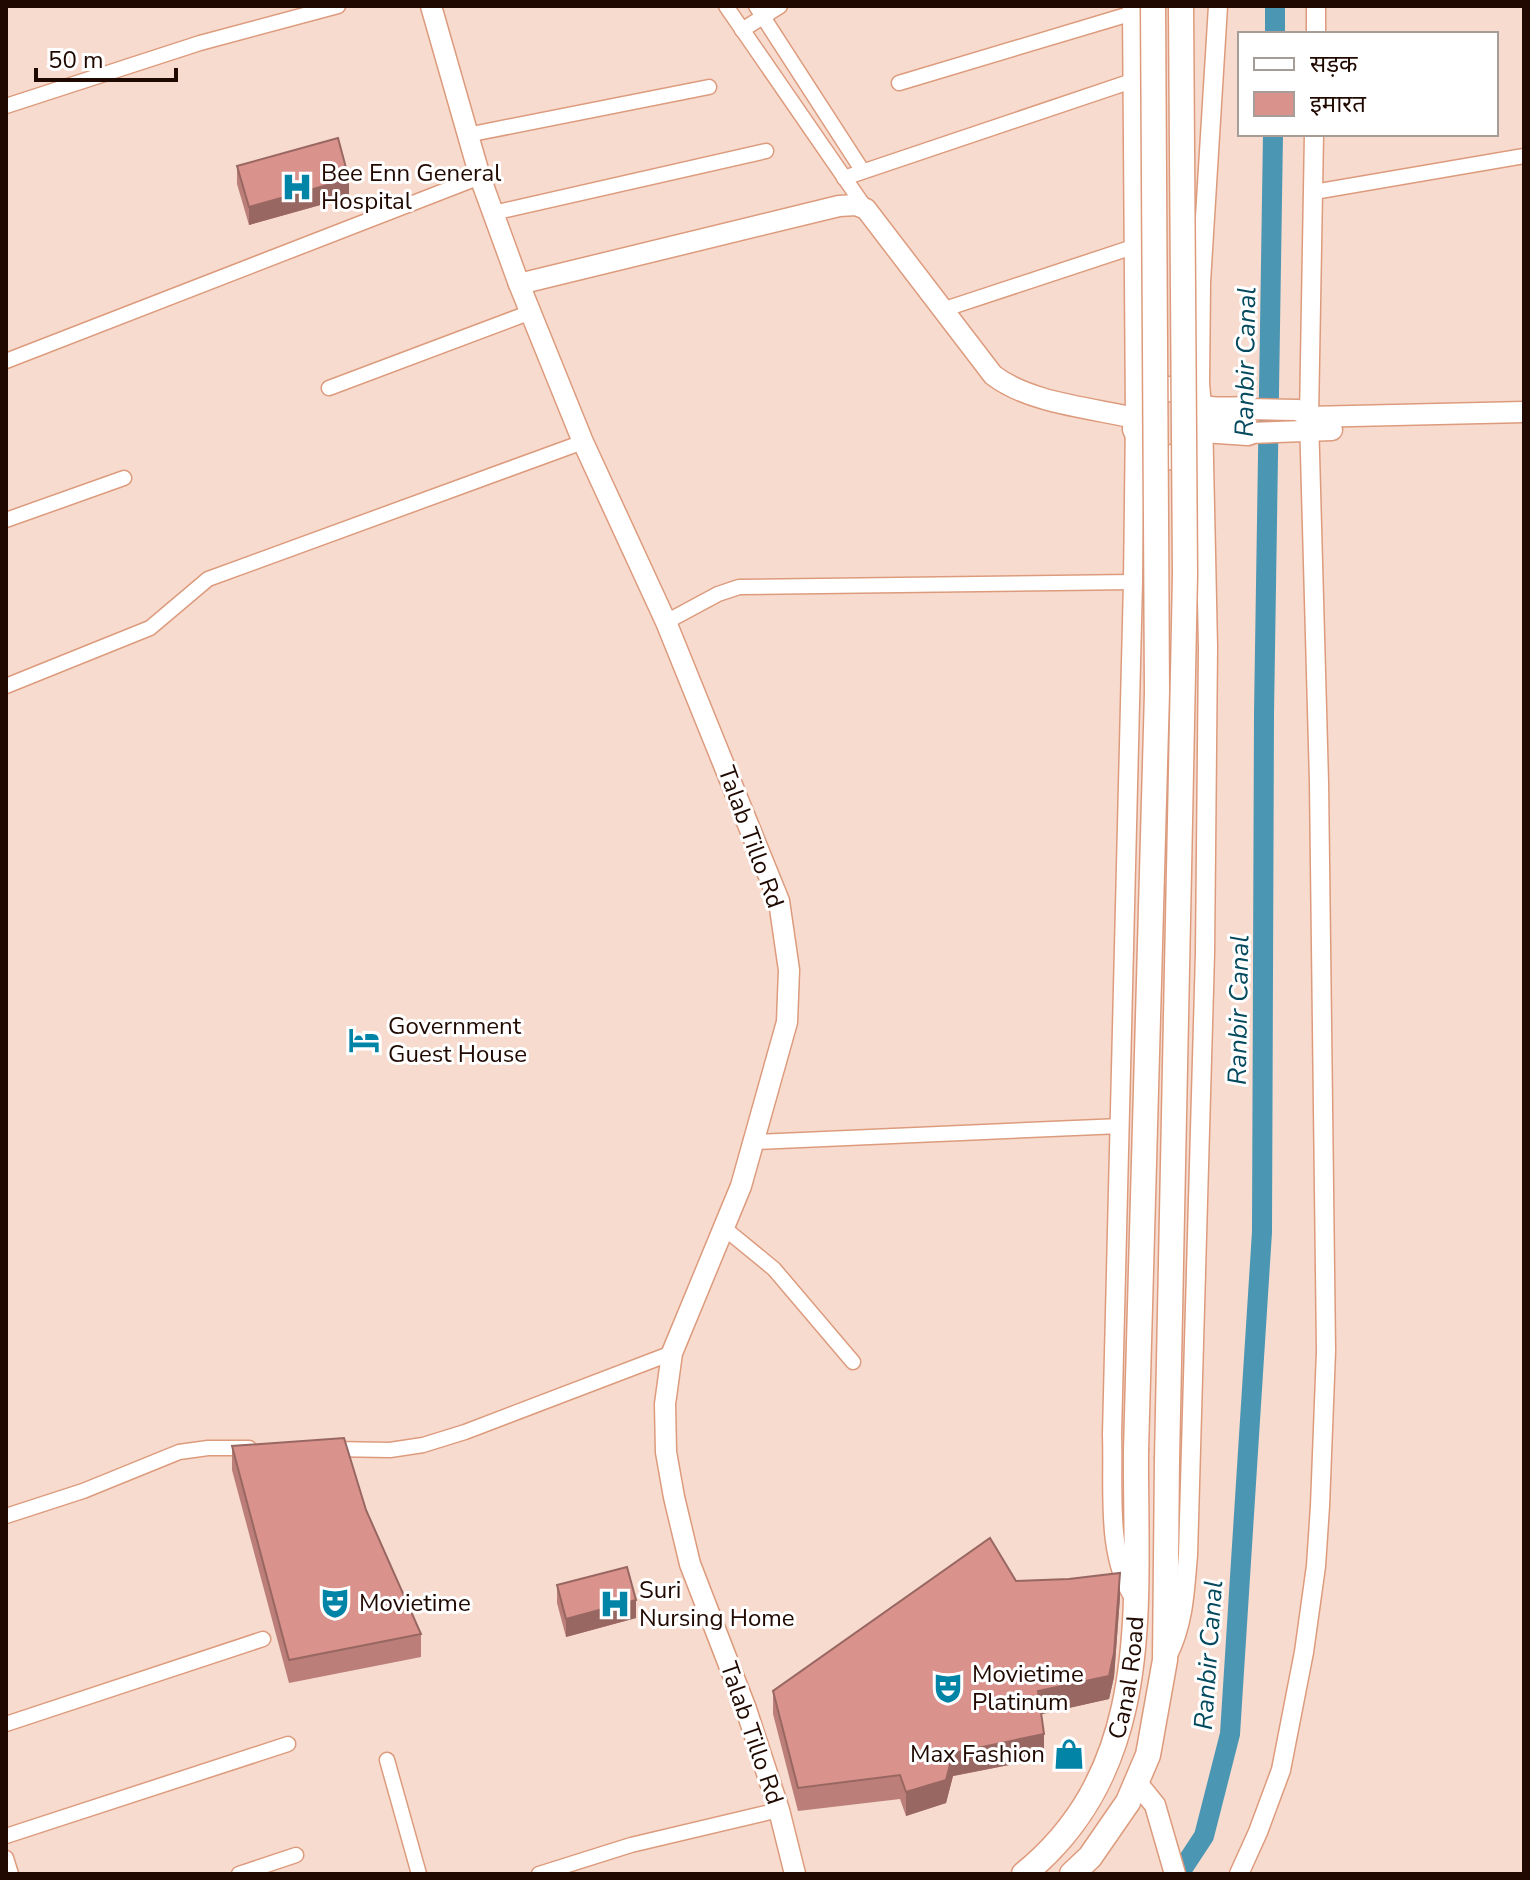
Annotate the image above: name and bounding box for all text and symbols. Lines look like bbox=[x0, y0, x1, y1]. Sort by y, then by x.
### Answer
scale bar bbox=[36, 32, 176, 82]
legend bbox=[1238, 32, 1498, 136]
text: 50 m bbox=[48, 44, 104, 76]
text: सड़क bbox=[1310, 48, 1358, 80]
text: इमारत bbox=[1310, 88, 1367, 120]
place label: Bee Enn General Hospital bbox=[321, 157, 501, 217]
hospital icon: Bee Enn General Hospital bbox=[280, 170, 314, 204]
water label: Ranbir Canal bbox=[1227, 287, 1264, 437]
street label: Talab Tillo Rd bbox=[711, 762, 791, 912]
water label: Ranbir Canal bbox=[1220, 935, 1257, 1085]
place label: Government Guest House bbox=[388, 1010, 527, 1070]
hotel icon: Government Guest House bbox=[347, 1023, 381, 1057]
place label: Suri Nursing Home bbox=[639, 1574, 795, 1634]
water label: Ranbir Canal bbox=[1186, 1579, 1231, 1731]
theatre icon: Movietime bbox=[318, 1586, 352, 1620]
place label: Movietime bbox=[359, 1587, 471, 1619]
hospital icon: Suri Nursing Home bbox=[598, 1587, 632, 1621]
street label: Canal Road bbox=[1100, 1615, 1151, 1743]
street label: Talab Tillo Rd bbox=[713, 1657, 791, 1809]
place label: Movietime Platinum bbox=[972, 1658, 1084, 1718]
theatre icon: Movietime Platinum bbox=[931, 1671, 965, 1705]
shop icon: Max Fashion bbox=[1052, 1737, 1086, 1771]
place label: Max Fashion bbox=[910, 1738, 1045, 1770]

